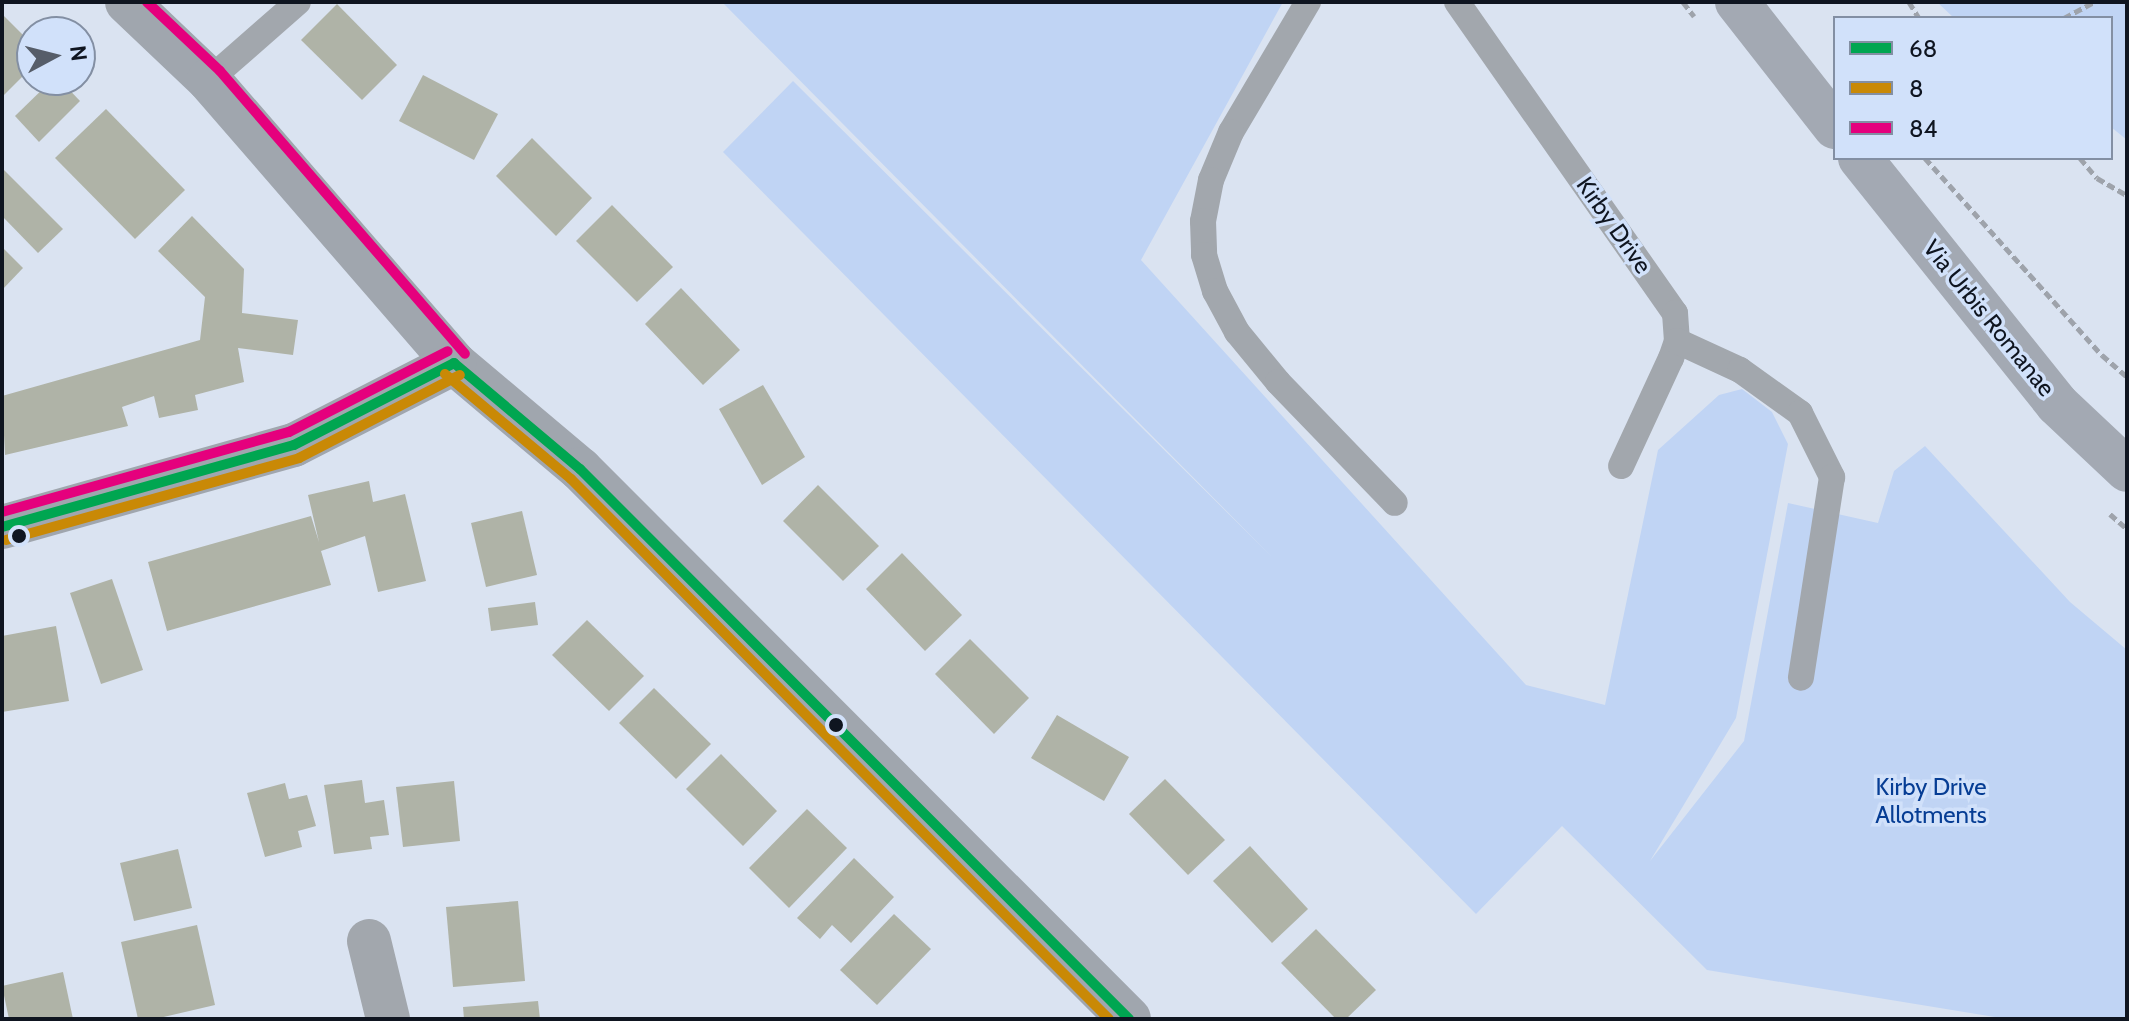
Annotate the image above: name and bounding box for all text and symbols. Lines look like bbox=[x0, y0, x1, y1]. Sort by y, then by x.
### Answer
north arrow bbox=[16, 16, 96, 96]
legend bbox=[1833, 16, 2113, 160]
text: 68 bbox=[1909, 34, 1937, 63]
text: N bbox=[64, 44, 93, 63]
text: 8 bbox=[1909, 74, 1924, 103]
text: 84 bbox=[1909, 114, 1937, 143]
street label: Kirby Drive bbox=[1570, 171, 1658, 279]
street label: Via Urbis Romanae bbox=[1917, 234, 2061, 402]
unlabelled marker bbox=[11, 528, 27, 544]
unlabelled marker bbox=[828, 717, 844, 733]
park label: Kirby Drive Allotments bbox=[1875, 773, 1987, 829]

